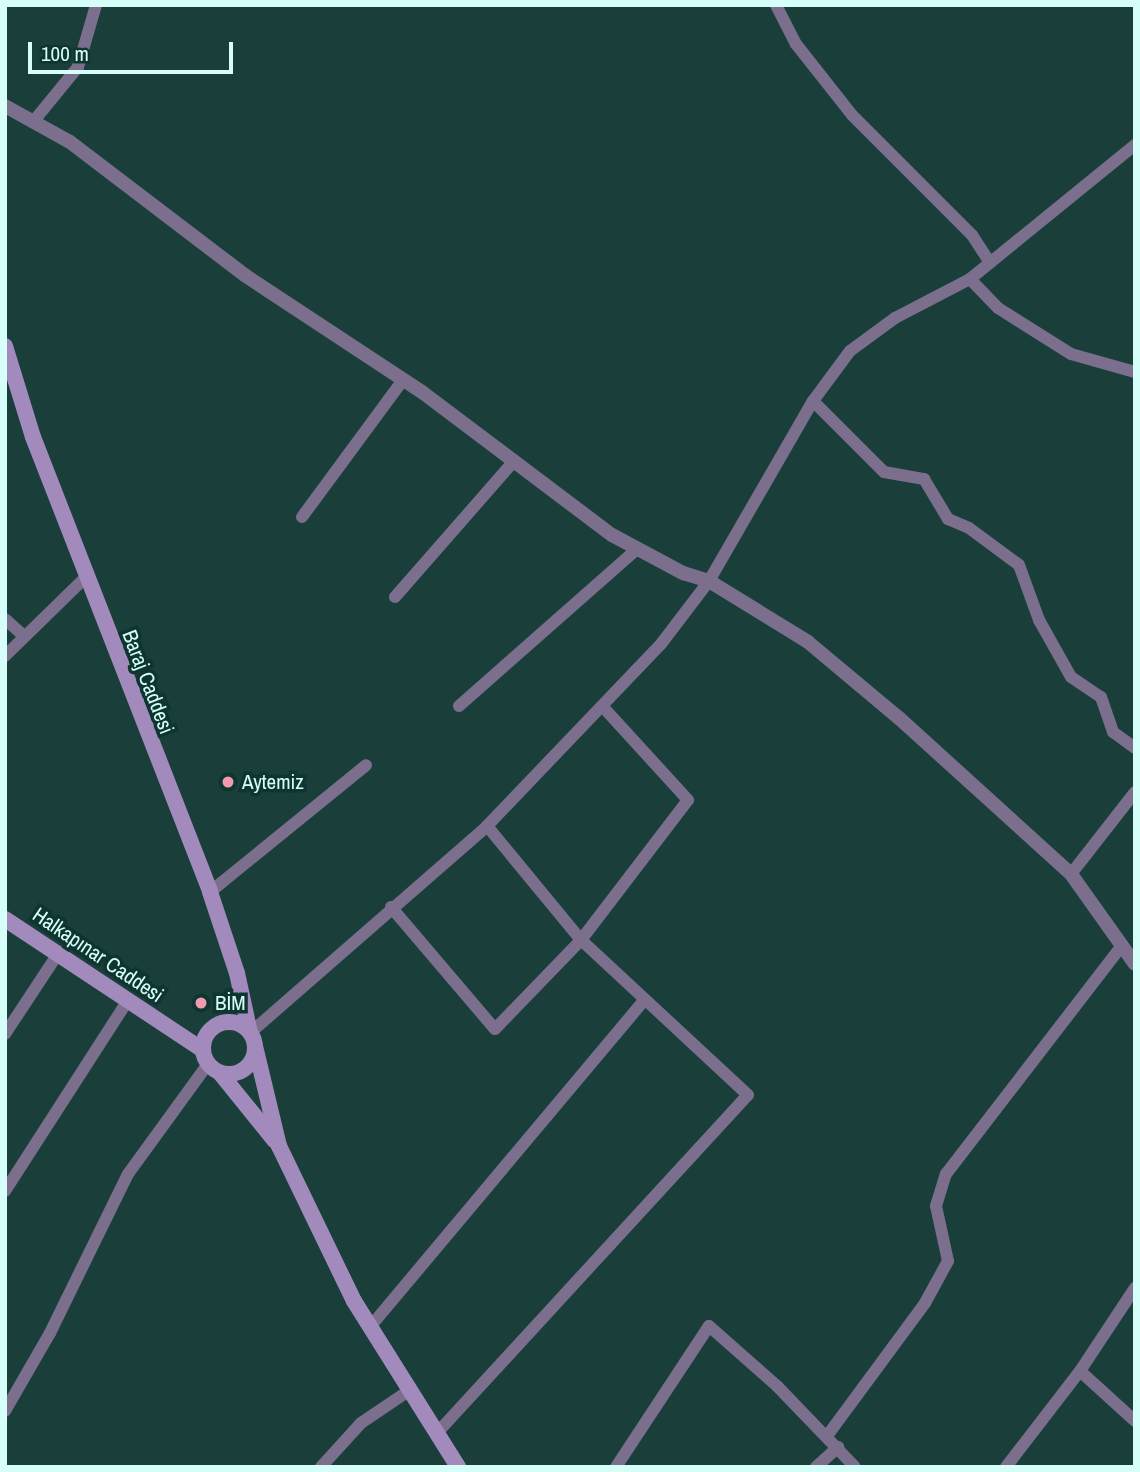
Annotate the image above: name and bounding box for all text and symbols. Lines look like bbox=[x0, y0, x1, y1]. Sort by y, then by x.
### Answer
scale bar bbox=[32, 28, 236, 72]
text: 100 m bbox=[41, 39, 89, 68]
street label: Baraj Caddesi bbox=[117, 627, 179, 737]
place label: Aytemiz bbox=[242, 769, 304, 795]
marker: Aytemiz bbox=[220, 774, 236, 790]
street label: Halkapınar Caddesi bbox=[28, 902, 168, 1008]
place label: BİM bbox=[215, 990, 246, 1016]
marker: BİM bbox=[193, 995, 209, 1011]

